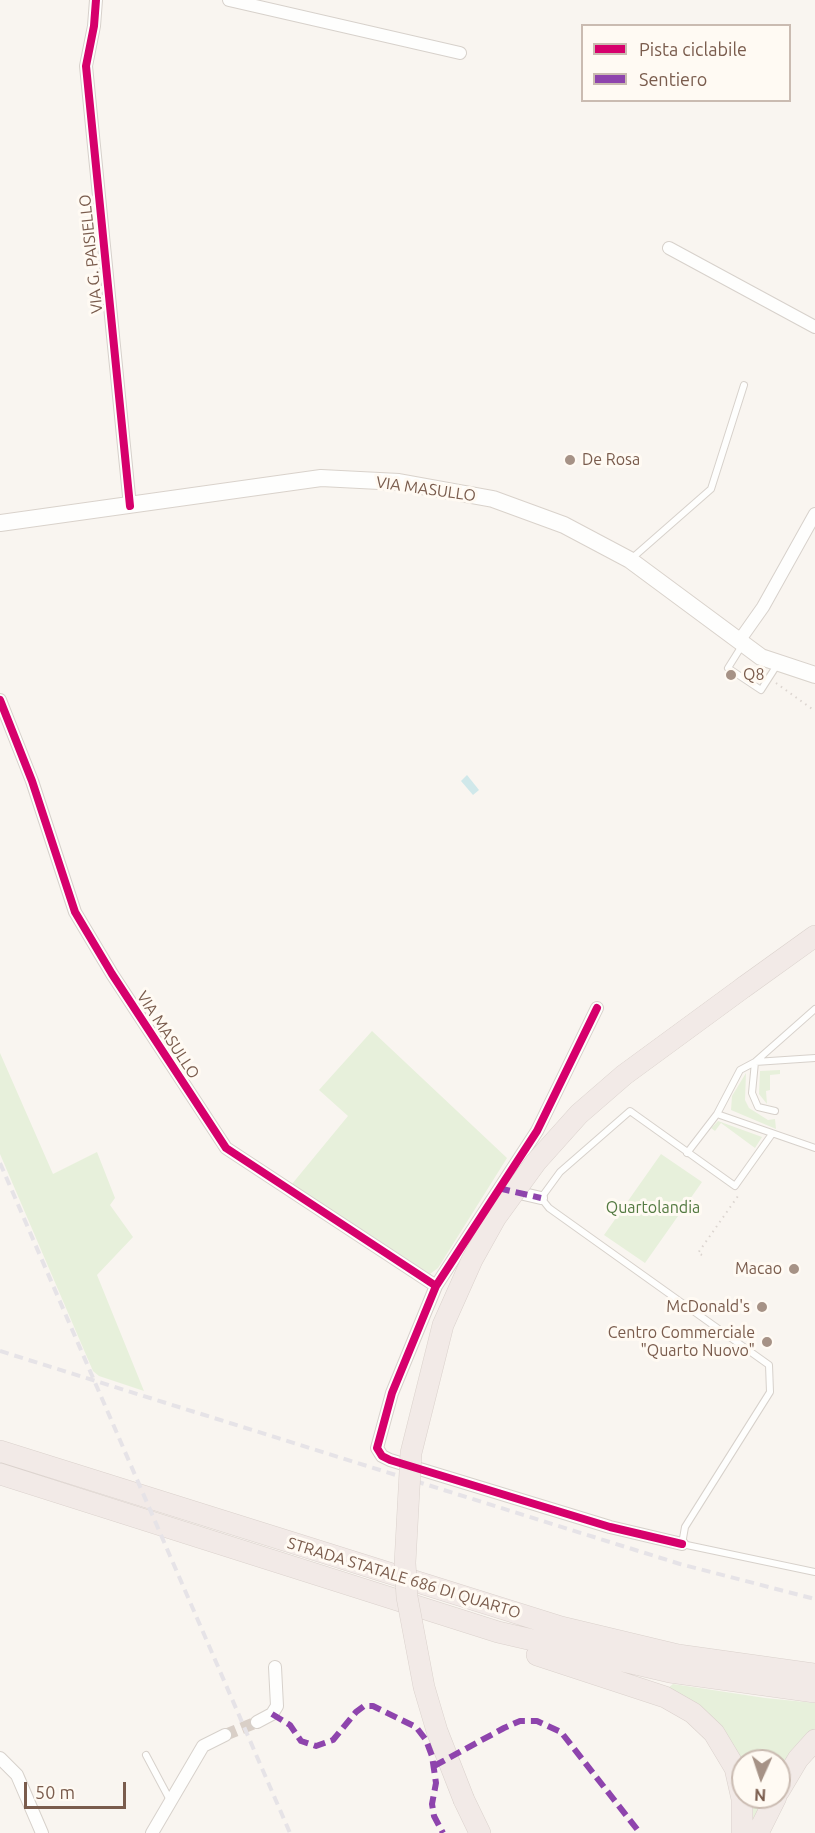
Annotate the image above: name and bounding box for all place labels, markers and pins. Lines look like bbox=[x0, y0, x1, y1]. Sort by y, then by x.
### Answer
place label: De Rosa bbox=[582, 450, 640, 470]
marker: De Rosa bbox=[563, 453, 577, 467]
place label: Q8 bbox=[743, 665, 764, 685]
marker: Q8 bbox=[724, 668, 738, 682]
place label: Macao bbox=[735, 1259, 782, 1279]
marker: Macao bbox=[787, 1262, 801, 1276]
place label: McDonald's bbox=[666, 1297, 750, 1317]
marker: McDonald's bbox=[755, 1300, 769, 1314]
place label: Centro Commerciale "Quarto Nuovo" bbox=[608, 1323, 755, 1361]
marker: Centro Commerciale "Quarto Nuovo" bbox=[760, 1335, 774, 1349]

